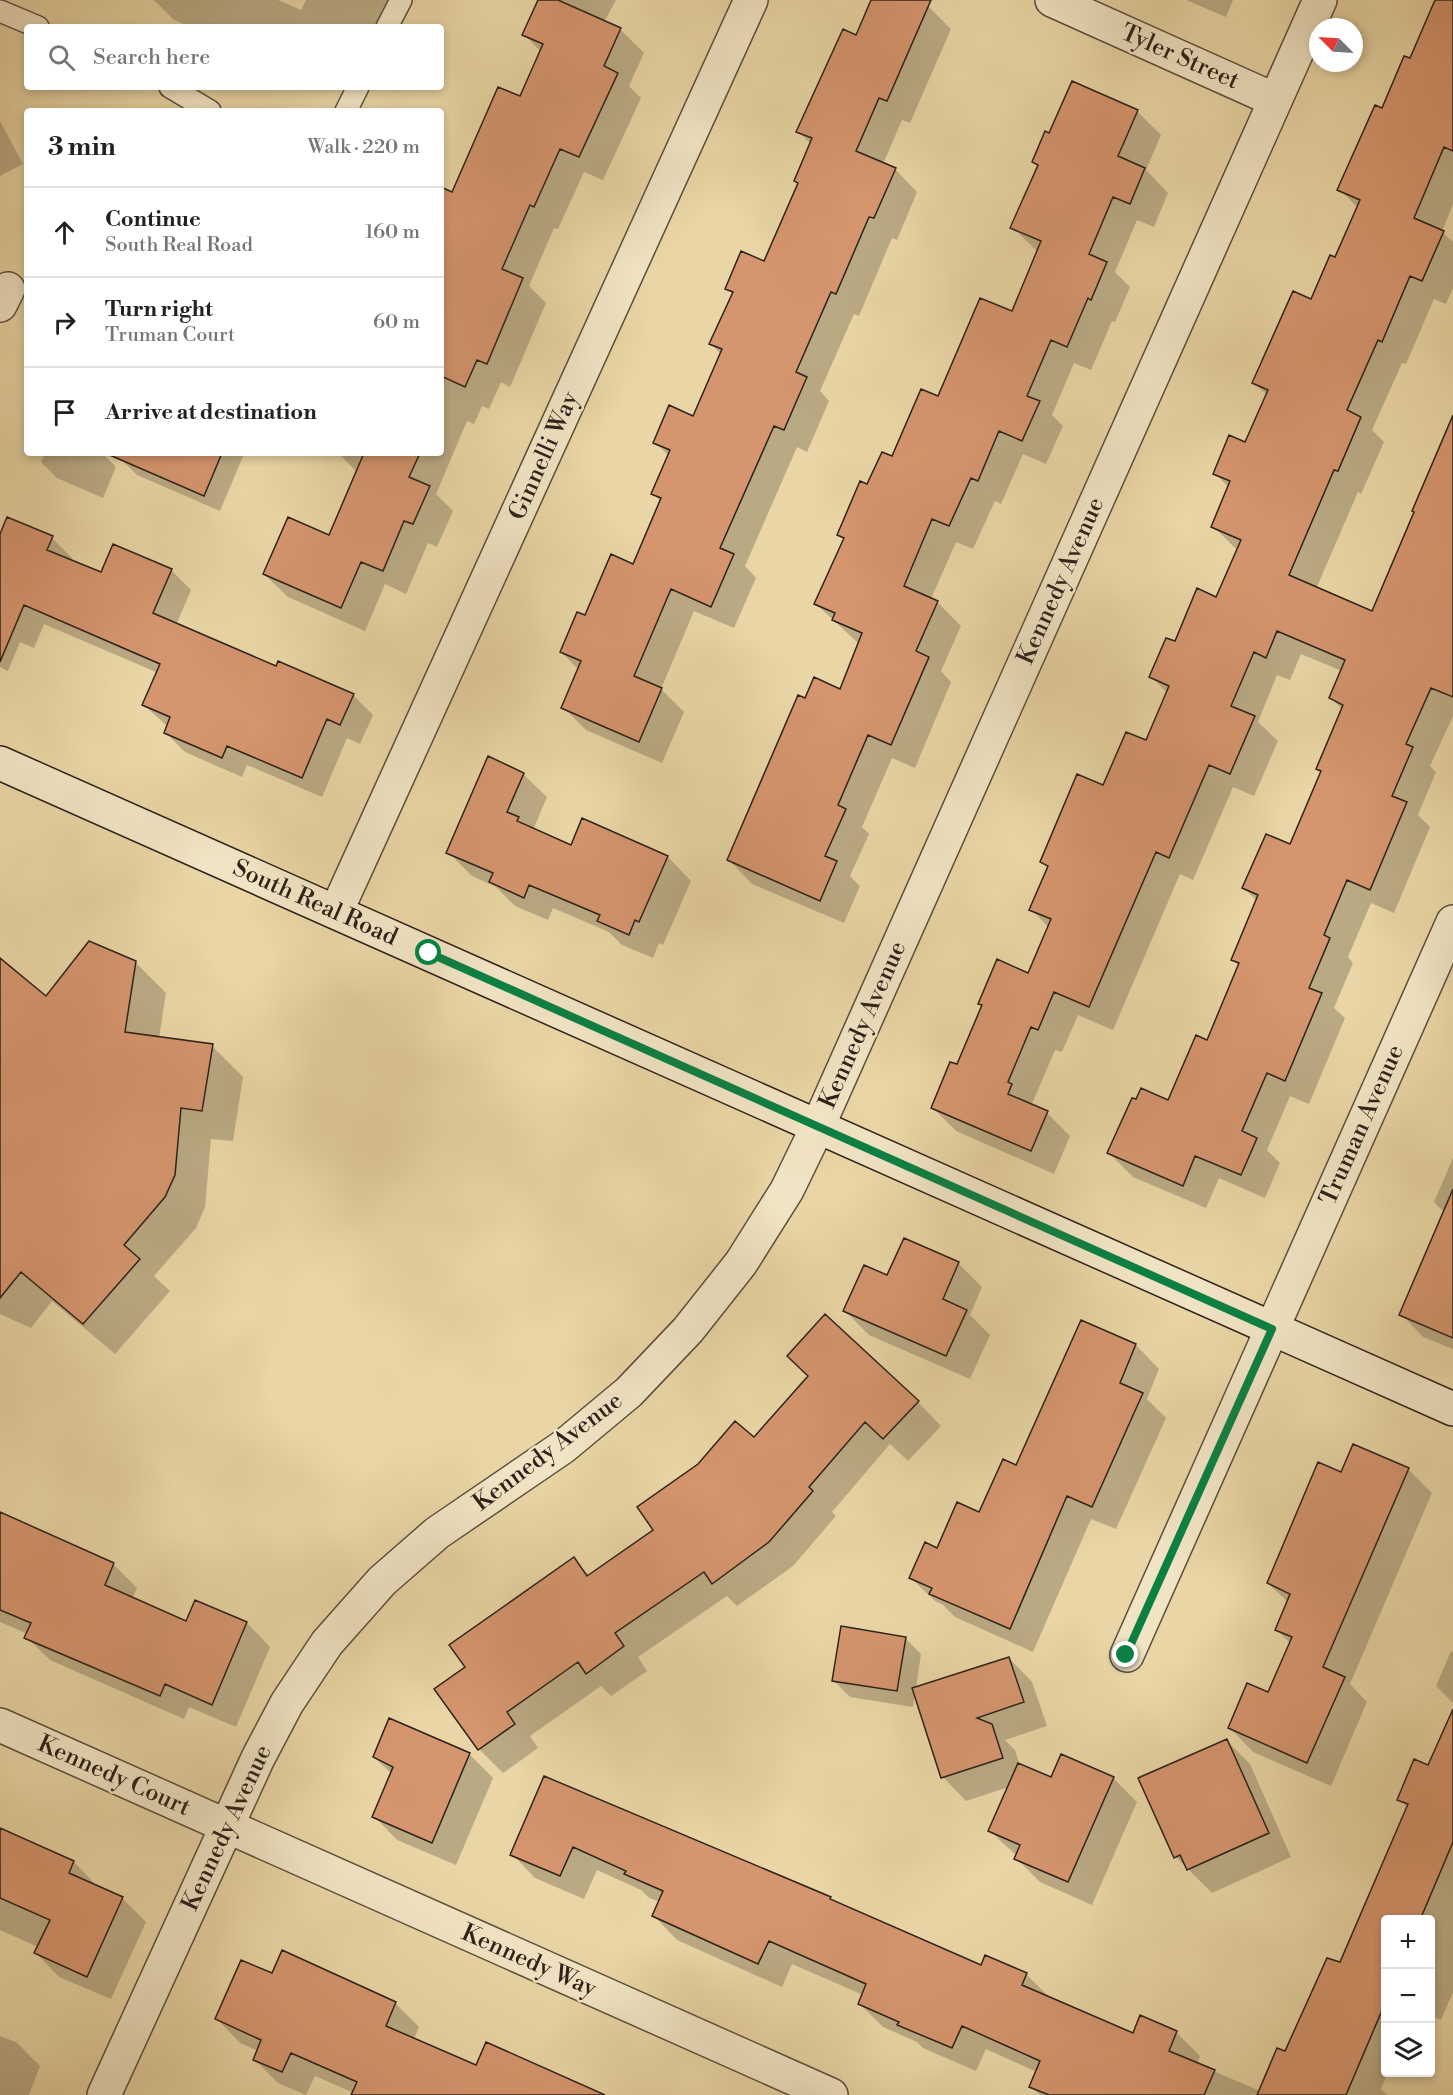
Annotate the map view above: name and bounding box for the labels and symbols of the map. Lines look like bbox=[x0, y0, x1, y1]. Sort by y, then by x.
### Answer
street label: Tyler Street bbox=[1116, 18, 1244, 97]
north arrow bbox=[1309, 18, 1363, 72]
street label: Ginnelli Way bbox=[502, 387, 586, 525]
street label: Kennedy Avenue bbox=[1011, 493, 1111, 669]
street label: South Real Road bbox=[228, 853, 402, 953]
street label: Kennedy Avenue bbox=[813, 937, 913, 1113]
route start bbox=[415, 939, 441, 965]
street label: Truman Avenue bbox=[1313, 1040, 1411, 1210]
street label: Kennedy Avenue bbox=[467, 1386, 629, 1518]
route end bbox=[1112, 1641, 1138, 1667]
street label: Kennedy Court bbox=[33, 1729, 195, 1823]
street label: Kennedy Avenue bbox=[175, 1740, 279, 1916]
street label: Kennedy Way bbox=[457, 1918, 601, 2004]

